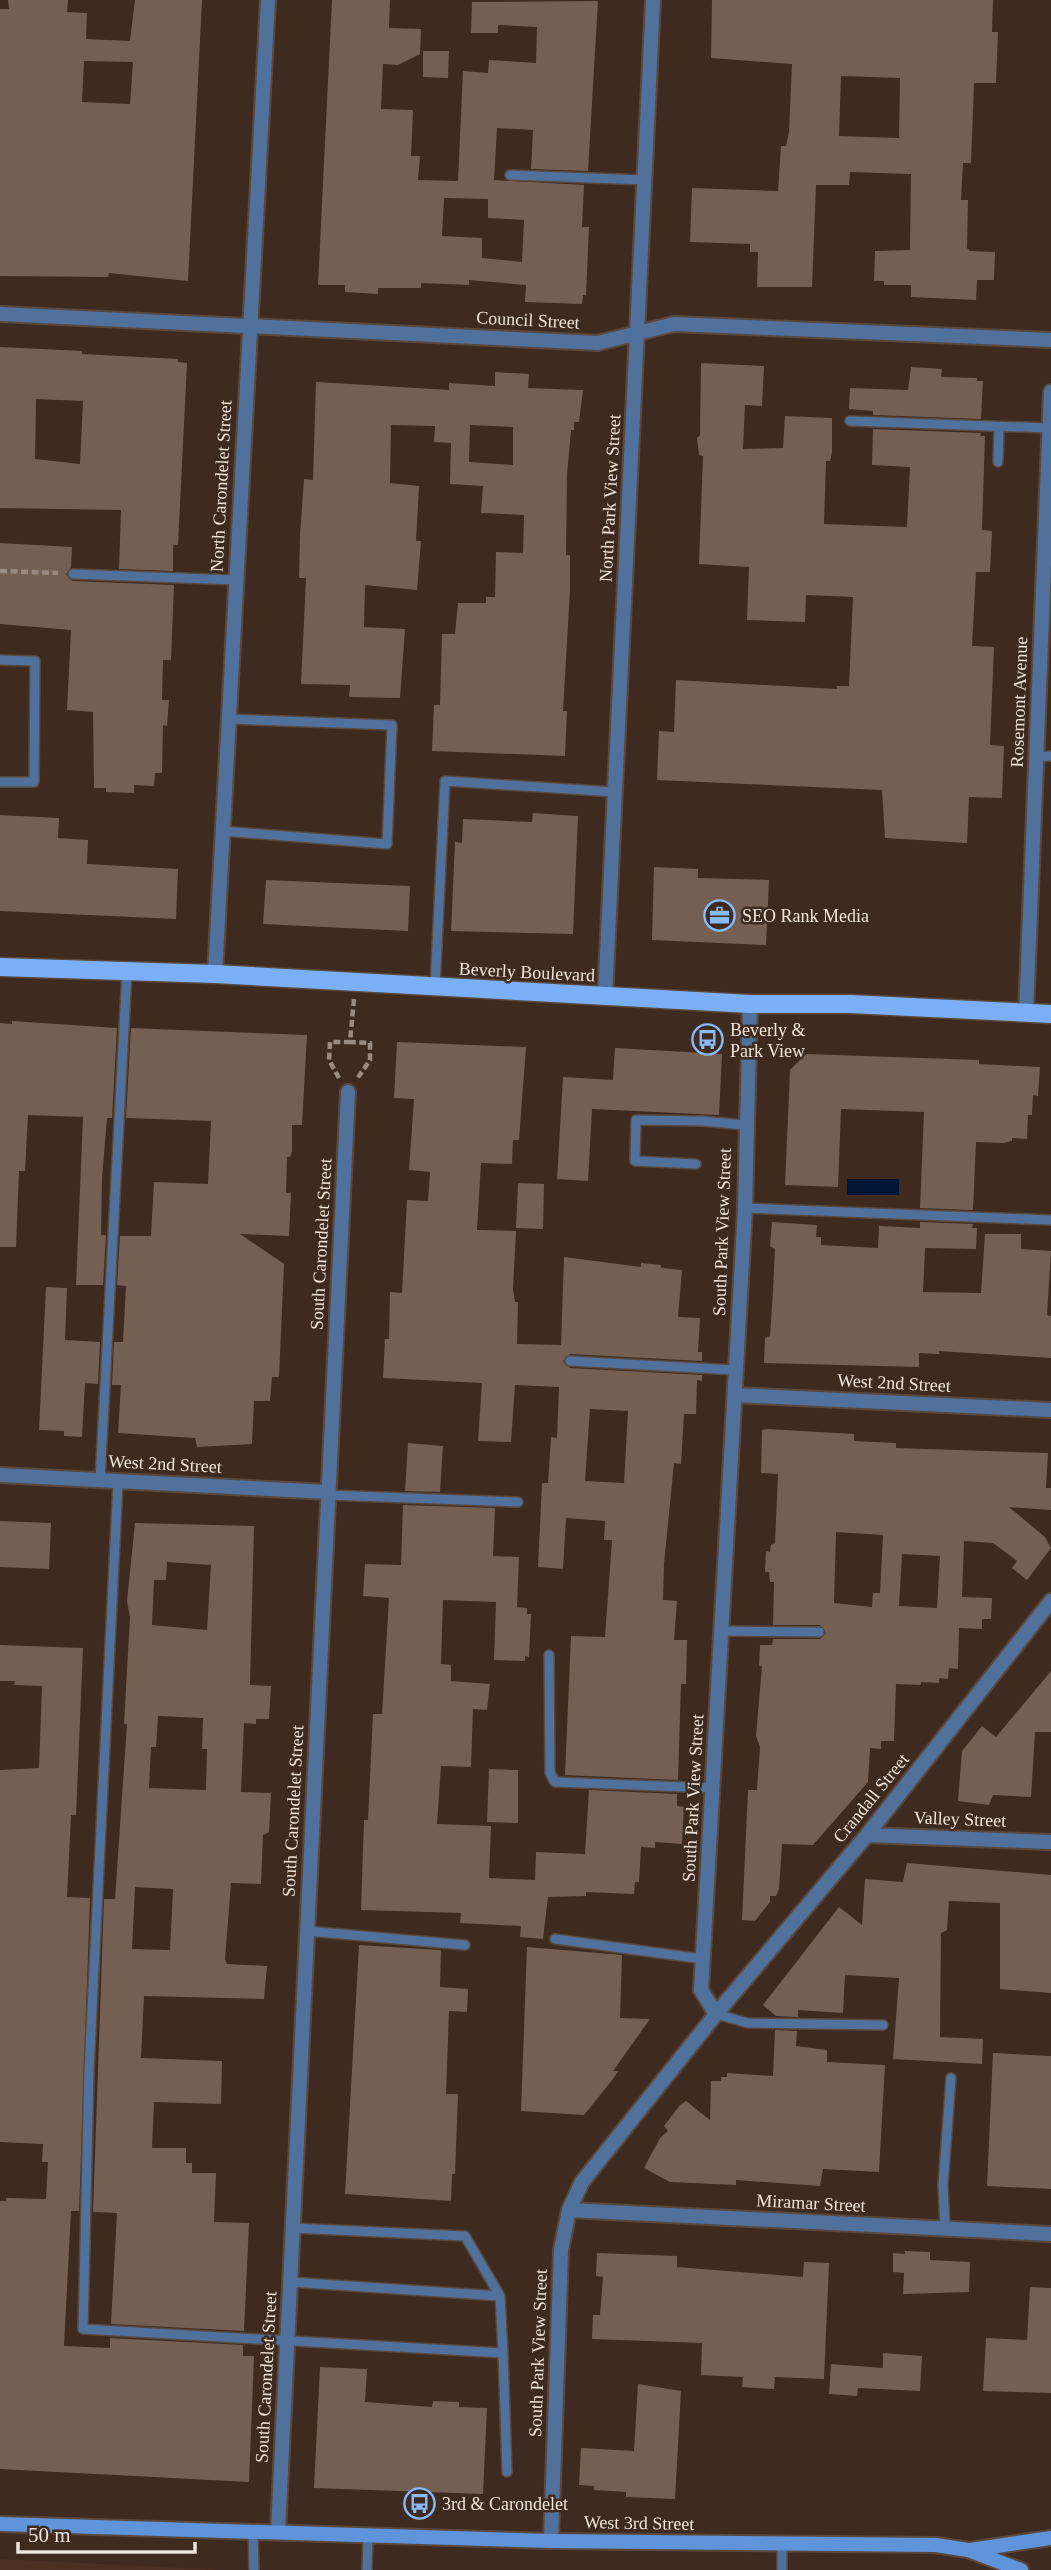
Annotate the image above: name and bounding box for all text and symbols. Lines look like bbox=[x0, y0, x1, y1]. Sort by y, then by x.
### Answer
street label: Council Street bbox=[476, 307, 580, 333]
street label: North Carondelet Street bbox=[207, 400, 235, 572]
street label: North Park View Street bbox=[596, 414, 624, 582]
street label: Rosemont Avenue bbox=[1007, 636, 1031, 768]
office icon: SEO Rank Media bbox=[702, 899, 736, 933]
place label: SEO Rank Media bbox=[742, 906, 869, 926]
street label: Beverly Boulevard bbox=[458, 958, 596, 986]
place label: Beverly & Park View bbox=[730, 1020, 805, 1061]
bus stop icon: Beverly & Park View bbox=[690, 1023, 724, 1057]
street label: South Park View Street bbox=[709, 1148, 735, 1316]
street label: South Carondelet Street bbox=[307, 1158, 335, 1330]
street label: West 2nd Street bbox=[837, 1370, 951, 1396]
street label: West 2nd Street bbox=[108, 1451, 222, 1477]
street label: South Park View Street bbox=[679, 1714, 707, 1882]
street label: South Carondelet Street bbox=[279, 1725, 307, 1897]
street label: Crandall Street bbox=[829, 1750, 913, 1846]
street label: Valley Street bbox=[913, 1807, 1007, 1831]
street label: Miramar Street bbox=[756, 2190, 866, 2216]
street label: South Park View Street bbox=[525, 2269, 551, 2437]
street label: South Carondelet Street bbox=[252, 2291, 280, 2463]
bus stop icon: 3rd & Carondelet bbox=[402, 2487, 436, 2521]
place label: 3rd & Carondelet bbox=[442, 2494, 568, 2514]
scale bar bbox=[18, 2510, 194, 2554]
street label: West 3rd Street bbox=[584, 2512, 694, 2534]
text: 50 m bbox=[28, 2523, 71, 2547]

